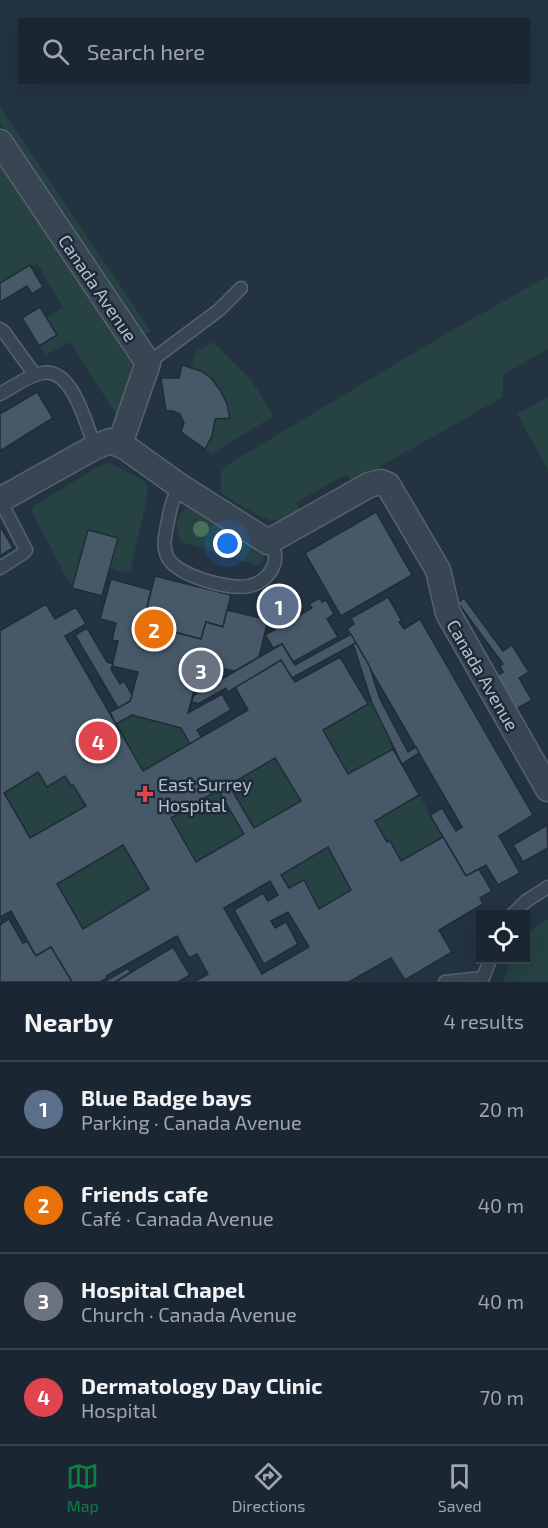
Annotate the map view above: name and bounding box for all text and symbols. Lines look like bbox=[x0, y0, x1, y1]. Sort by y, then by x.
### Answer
search box bbox=[18, 18, 530, 84]
icon: search bbox=[39, 35, 72, 68]
text: Search here bbox=[87, 38, 205, 64]
street label: Canada Avenue bbox=[54, 230, 142, 346]
your location bbox=[213, 529, 242, 558]
pin: 1 bbox=[260, 584, 298, 628]
pin: 2 bbox=[134, 606, 174, 652]
street label: Canada Avenue bbox=[442, 616, 524, 734]
pin: 3 bbox=[182, 648, 220, 692]
pin: 4 bbox=[78, 718, 118, 764]
place label: East Surrey Hospital bbox=[158, 773, 252, 816]
marker: East Surrey Hospital bbox=[136, 785, 154, 803]
map controls bbox=[476, 910, 530, 964]
button: locate bbox=[476, 910, 530, 964]
text: Nearby bbox=[24, 1006, 113, 1037]
text: 4 results bbox=[444, 1009, 524, 1033]
text: Blue Badge bays bbox=[81, 1084, 252, 1110]
text: 1 bbox=[39, 1097, 48, 1121]
text: 20 m bbox=[479, 1097, 524, 1121]
text: Parking · Canada Avenue bbox=[81, 1110, 302, 1134]
text: Friends cafe bbox=[81, 1180, 209, 1206]
text: 2 bbox=[38, 1193, 49, 1217]
text: 40 m bbox=[478, 1193, 524, 1217]
text: Café · Canada Avenue bbox=[81, 1206, 274, 1230]
text: Hospital Chapel bbox=[81, 1276, 245, 1302]
text: 3 bbox=[38, 1289, 49, 1313]
text: 40 m bbox=[478, 1289, 524, 1313]
text: Church · Canada Avenue bbox=[81, 1302, 297, 1326]
text: Dermatology Day Clinic bbox=[81, 1372, 322, 1398]
text: 4 bbox=[37, 1385, 50, 1409]
text: 70 m bbox=[480, 1385, 524, 1409]
text: Hospital bbox=[81, 1398, 157, 1422]
tab: Map bbox=[66, 1460, 99, 1515]
tab: Directions bbox=[232, 1460, 305, 1515]
tab: Saved bbox=[438, 1460, 482, 1515]

